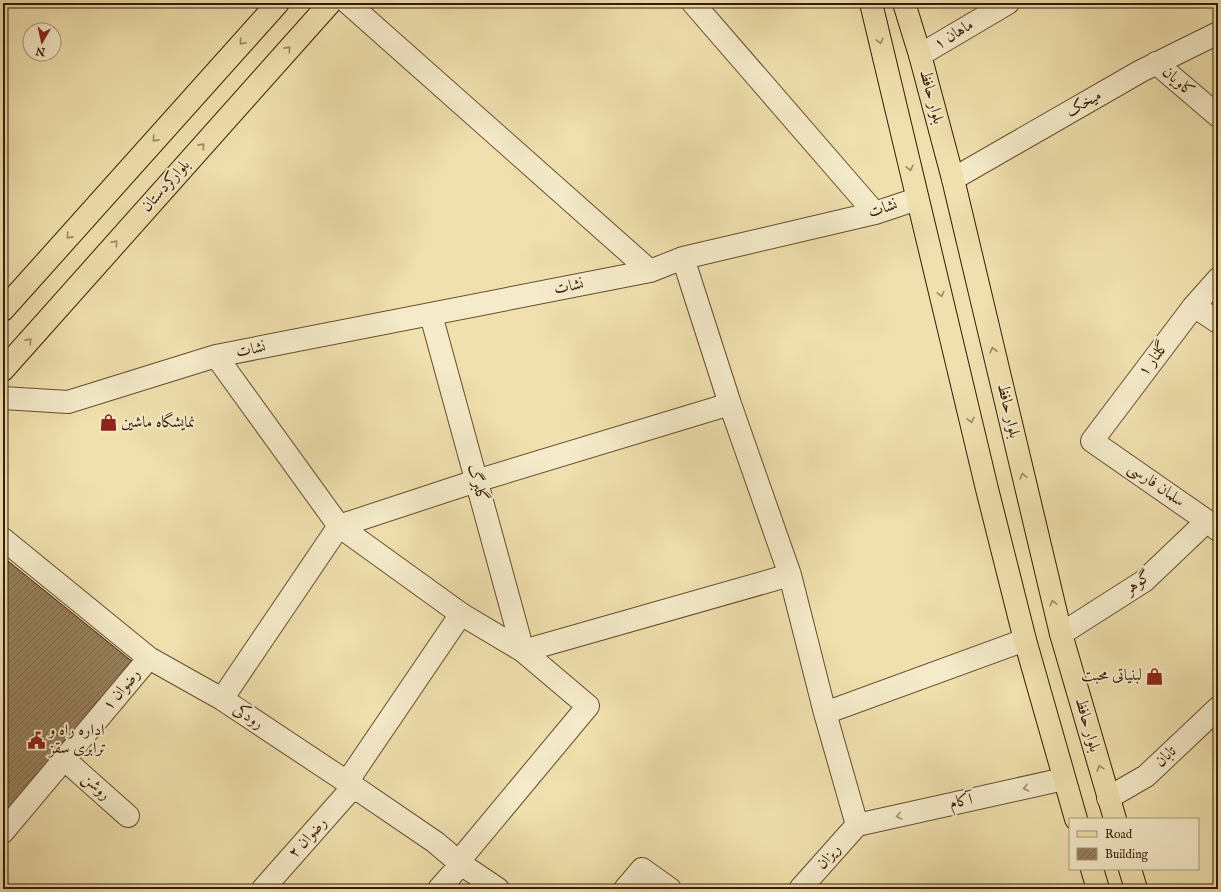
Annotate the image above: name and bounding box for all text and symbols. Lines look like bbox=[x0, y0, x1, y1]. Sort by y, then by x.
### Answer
street label: ماهان ۱ bbox=[931, 15, 977, 55]
north arrow bbox=[22, 22, 62, 62]
one-way arrow bbox=[240, 38, 247, 45]
one-way arrow bbox=[876, 38, 884, 44]
text: N bbox=[34, 43, 47, 59]
one-way arrow bbox=[284, 47, 291, 54]
street label: کاویان bbox=[1158, 62, 1198, 102]
street label: بلوار حافظ bbox=[914, 68, 948, 126]
street label: میخک bbox=[1063, 86, 1105, 122]
one-way arrow bbox=[153, 134, 160, 142]
one-way arrow bbox=[197, 144, 204, 151]
street label: بلوارکردستان bbox=[137, 156, 195, 216]
one-way arrow bbox=[905, 164, 914, 171]
street label: نشات bbox=[866, 195, 900, 223]
one-way arrow bbox=[67, 232, 74, 239]
one-way arrow bbox=[111, 241, 118, 248]
street label: نشات bbox=[552, 274, 586, 300]
one-way arrow bbox=[936, 291, 944, 297]
street label: نشات bbox=[234, 337, 268, 363]
street label: گلنار ۱ bbox=[1133, 337, 1174, 381]
one-way arrow bbox=[24, 338, 31, 345]
one-way arrow bbox=[990, 346, 998, 353]
street label: بلوار حافظ bbox=[992, 382, 1024, 440]
place label: نمایشگاه ماشین bbox=[121, 411, 195, 433]
shop icon: نمایشگاه ماشین bbox=[98, 413, 118, 433]
one-way arrow bbox=[966, 416, 975, 423]
street label: سلمان فارسی bbox=[1124, 458, 1188, 512]
street label: گلبرگ bbox=[462, 462, 493, 504]
one-way arrow bbox=[1020, 473, 1028, 479]
street label: گوهر bbox=[1119, 566, 1156, 601]
one-way arrow bbox=[1050, 599, 1058, 606]
street label: رضوان ۱ bbox=[99, 665, 145, 715]
place label: لبنیاتی محبت bbox=[1081, 666, 1142, 686]
shop icon: لبنیاتی محبت bbox=[1145, 666, 1165, 686]
street label: بلوار حافظ bbox=[1070, 695, 1104, 755]
street label: رودکی bbox=[229, 698, 268, 734]
place label: اداره راه و ترابری سقز bbox=[47, 721, 106, 759]
public building icon: اداره راه و ترابری سقز bbox=[26, 730, 46, 750]
street label: تابان bbox=[1151, 741, 1182, 772]
one-way arrow bbox=[1096, 765, 1105, 772]
street label: روشن bbox=[78, 769, 114, 805]
one-way arrow bbox=[1023, 783, 1029, 791]
street label: آکام bbox=[947, 789, 976, 817]
one-way arrow bbox=[896, 811, 902, 819]
street label: رضوان ۲ bbox=[284, 813, 332, 863]
legend bbox=[1069, 818, 1199, 870]
text: Road bbox=[1105, 827, 1133, 842]
street label: ریزان bbox=[812, 840, 846, 874]
text: Building bbox=[1105, 847, 1149, 862]

